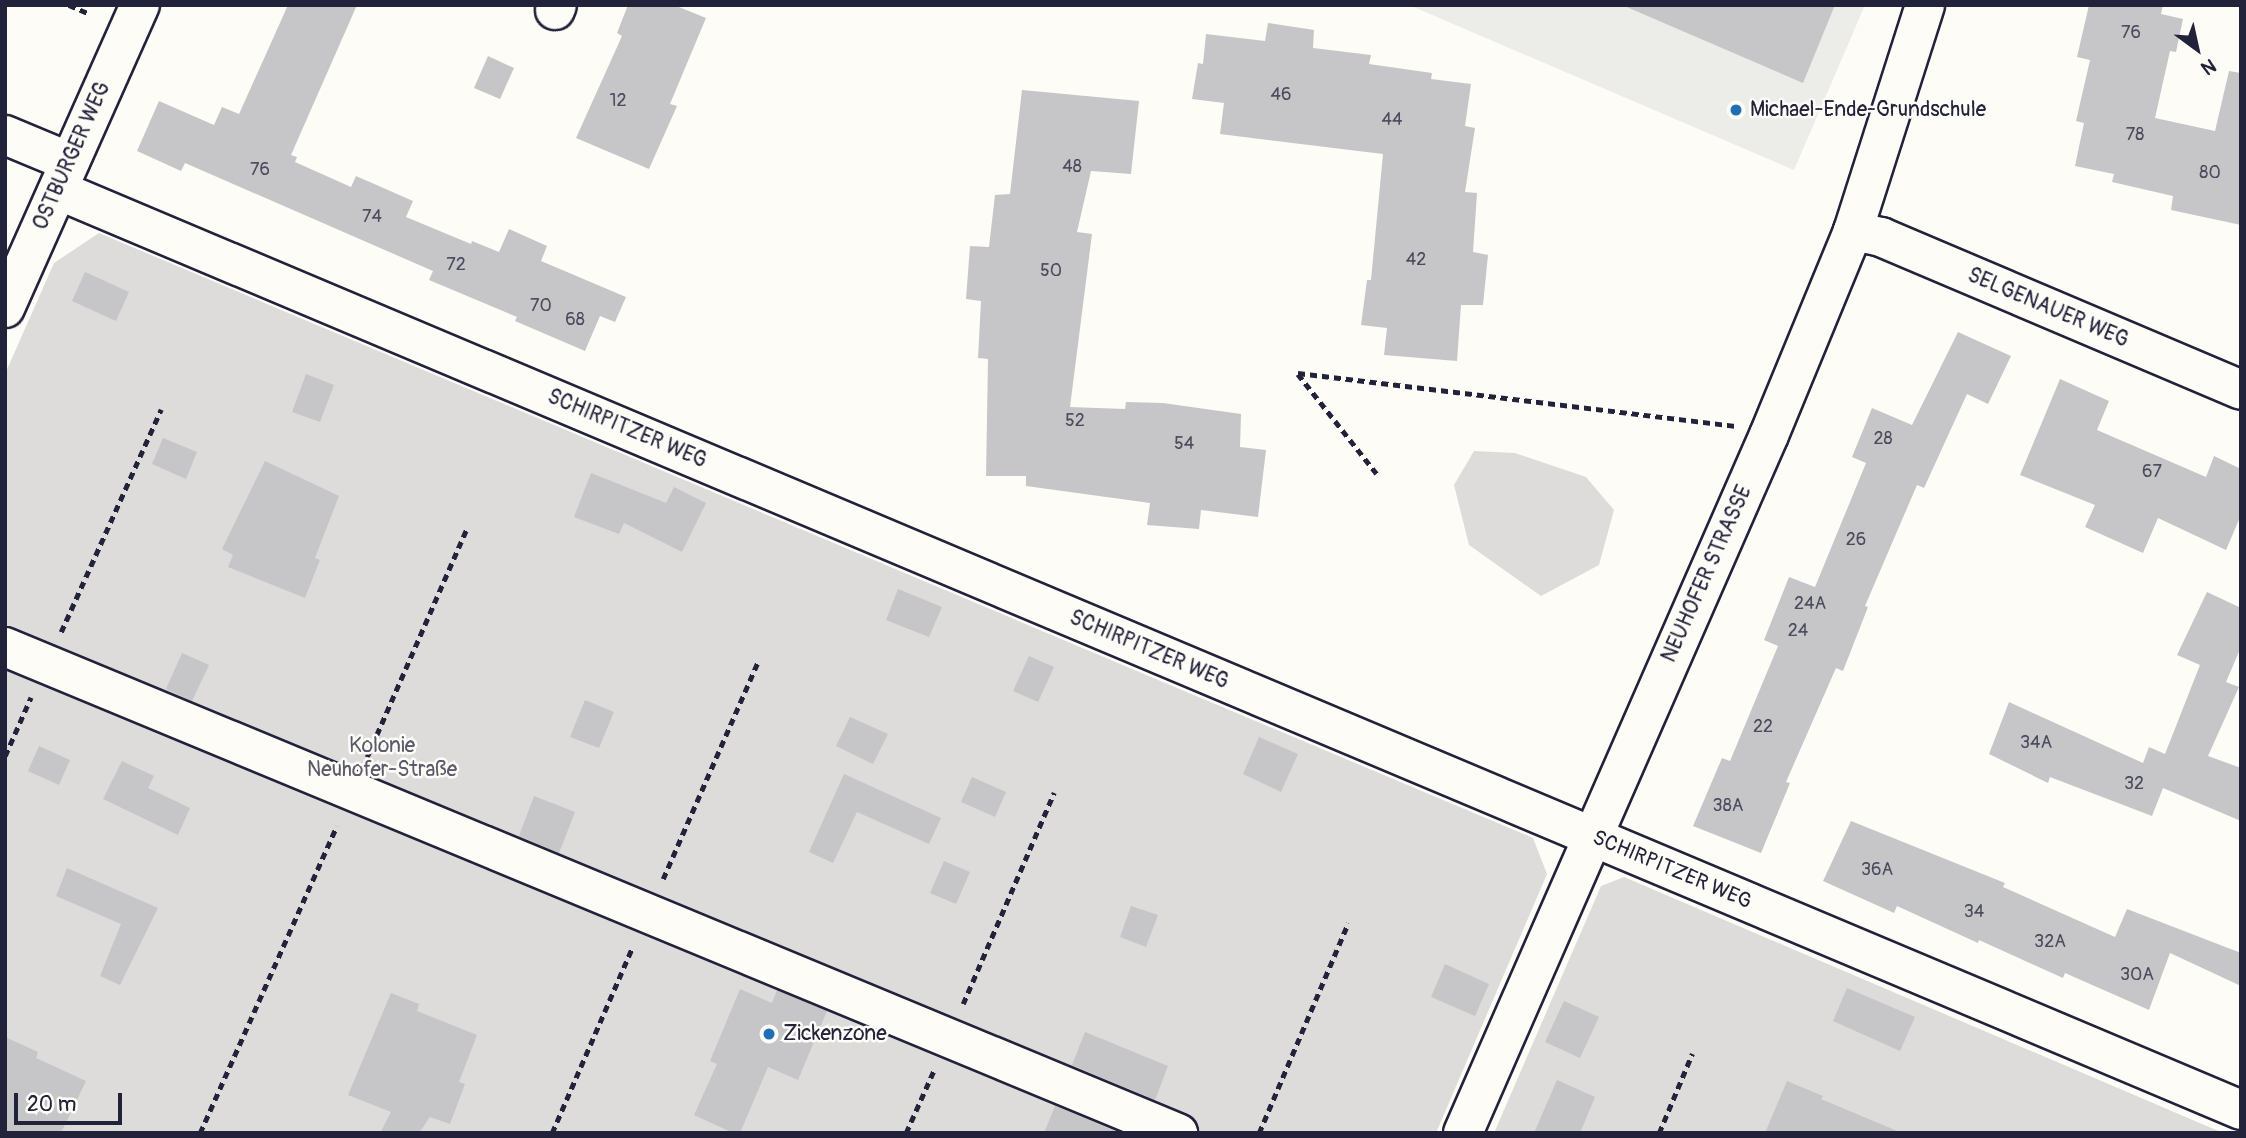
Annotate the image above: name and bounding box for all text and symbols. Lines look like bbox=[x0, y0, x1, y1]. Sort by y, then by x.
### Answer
north arrow bbox=[2162, 14, 2232, 84]
house number: 76 bbox=[2121, 22, 2141, 44]
text: N bbox=[2197, 53, 2220, 80]
street label: OSTBURGER WEG bbox=[28, 78, 116, 234]
house number: 46 bbox=[1271, 84, 1291, 106]
house number: 12 bbox=[609, 90, 627, 112]
place label: Michael-Ende-Grundschule bbox=[1750, 97, 1986, 123]
marker: Michael-Ende-Grundschule bbox=[1728, 102, 1744, 118]
house number: 44 bbox=[1382, 109, 1402, 131]
house number: 78 bbox=[2126, 124, 2144, 146]
house number: 48 bbox=[1062, 156, 1082, 178]
house number: 76 bbox=[250, 159, 270, 181]
house number: 80 bbox=[2199, 162, 2221, 184]
house number: 74 bbox=[362, 206, 382, 228]
house number: 42 bbox=[1406, 249, 1426, 271]
house number: 72 bbox=[446, 254, 466, 276]
house number: 50 bbox=[1040, 260, 1062, 282]
street label: SELGENAUER WEG bbox=[1964, 263, 2132, 353]
house number: 70 bbox=[530, 295, 552, 317]
house number: 68 bbox=[565, 309, 585, 331]
street label: SCHIRPITZER WEG bbox=[544, 384, 710, 474]
house number: 52 bbox=[1065, 410, 1085, 432]
house number: 28 bbox=[1873, 428, 1893, 450]
house number: 54 bbox=[1174, 433, 1194, 455]
house number: 67 bbox=[2142, 461, 2162, 483]
street label: NEUHOFER STRASSE bbox=[1657, 482, 1757, 666]
house number: 26 bbox=[1846, 529, 1866, 551]
house number: 24A bbox=[1794, 593, 1826, 615]
street label: SCHIRPITZER WEG bbox=[1066, 605, 1232, 695]
house number: 24 bbox=[1788, 620, 1808, 642]
house number: 22 bbox=[1753, 716, 1773, 738]
house number: 34A bbox=[2020, 732, 2052, 754]
park label: Kolonie Neuhofer-Straße bbox=[307, 733, 457, 783]
house number: 32 bbox=[2124, 773, 2144, 795]
house number: 38A bbox=[1713, 795, 1743, 817]
street label: SCHIRPITZER WEG bbox=[1589, 825, 1755, 915]
house number: 36A bbox=[1861, 859, 1893, 881]
house number: 34 bbox=[1964, 901, 1984, 923]
house number: 32A bbox=[2034, 931, 2066, 953]
house number: 30A bbox=[2120, 964, 2154, 986]
place label: Zickenzone bbox=[783, 1021, 887, 1047]
marker: Zickenzone bbox=[761, 1026, 777, 1042]
scale bar bbox=[18, 1078, 126, 1122]
text: 20 m bbox=[27, 1091, 76, 1118]

